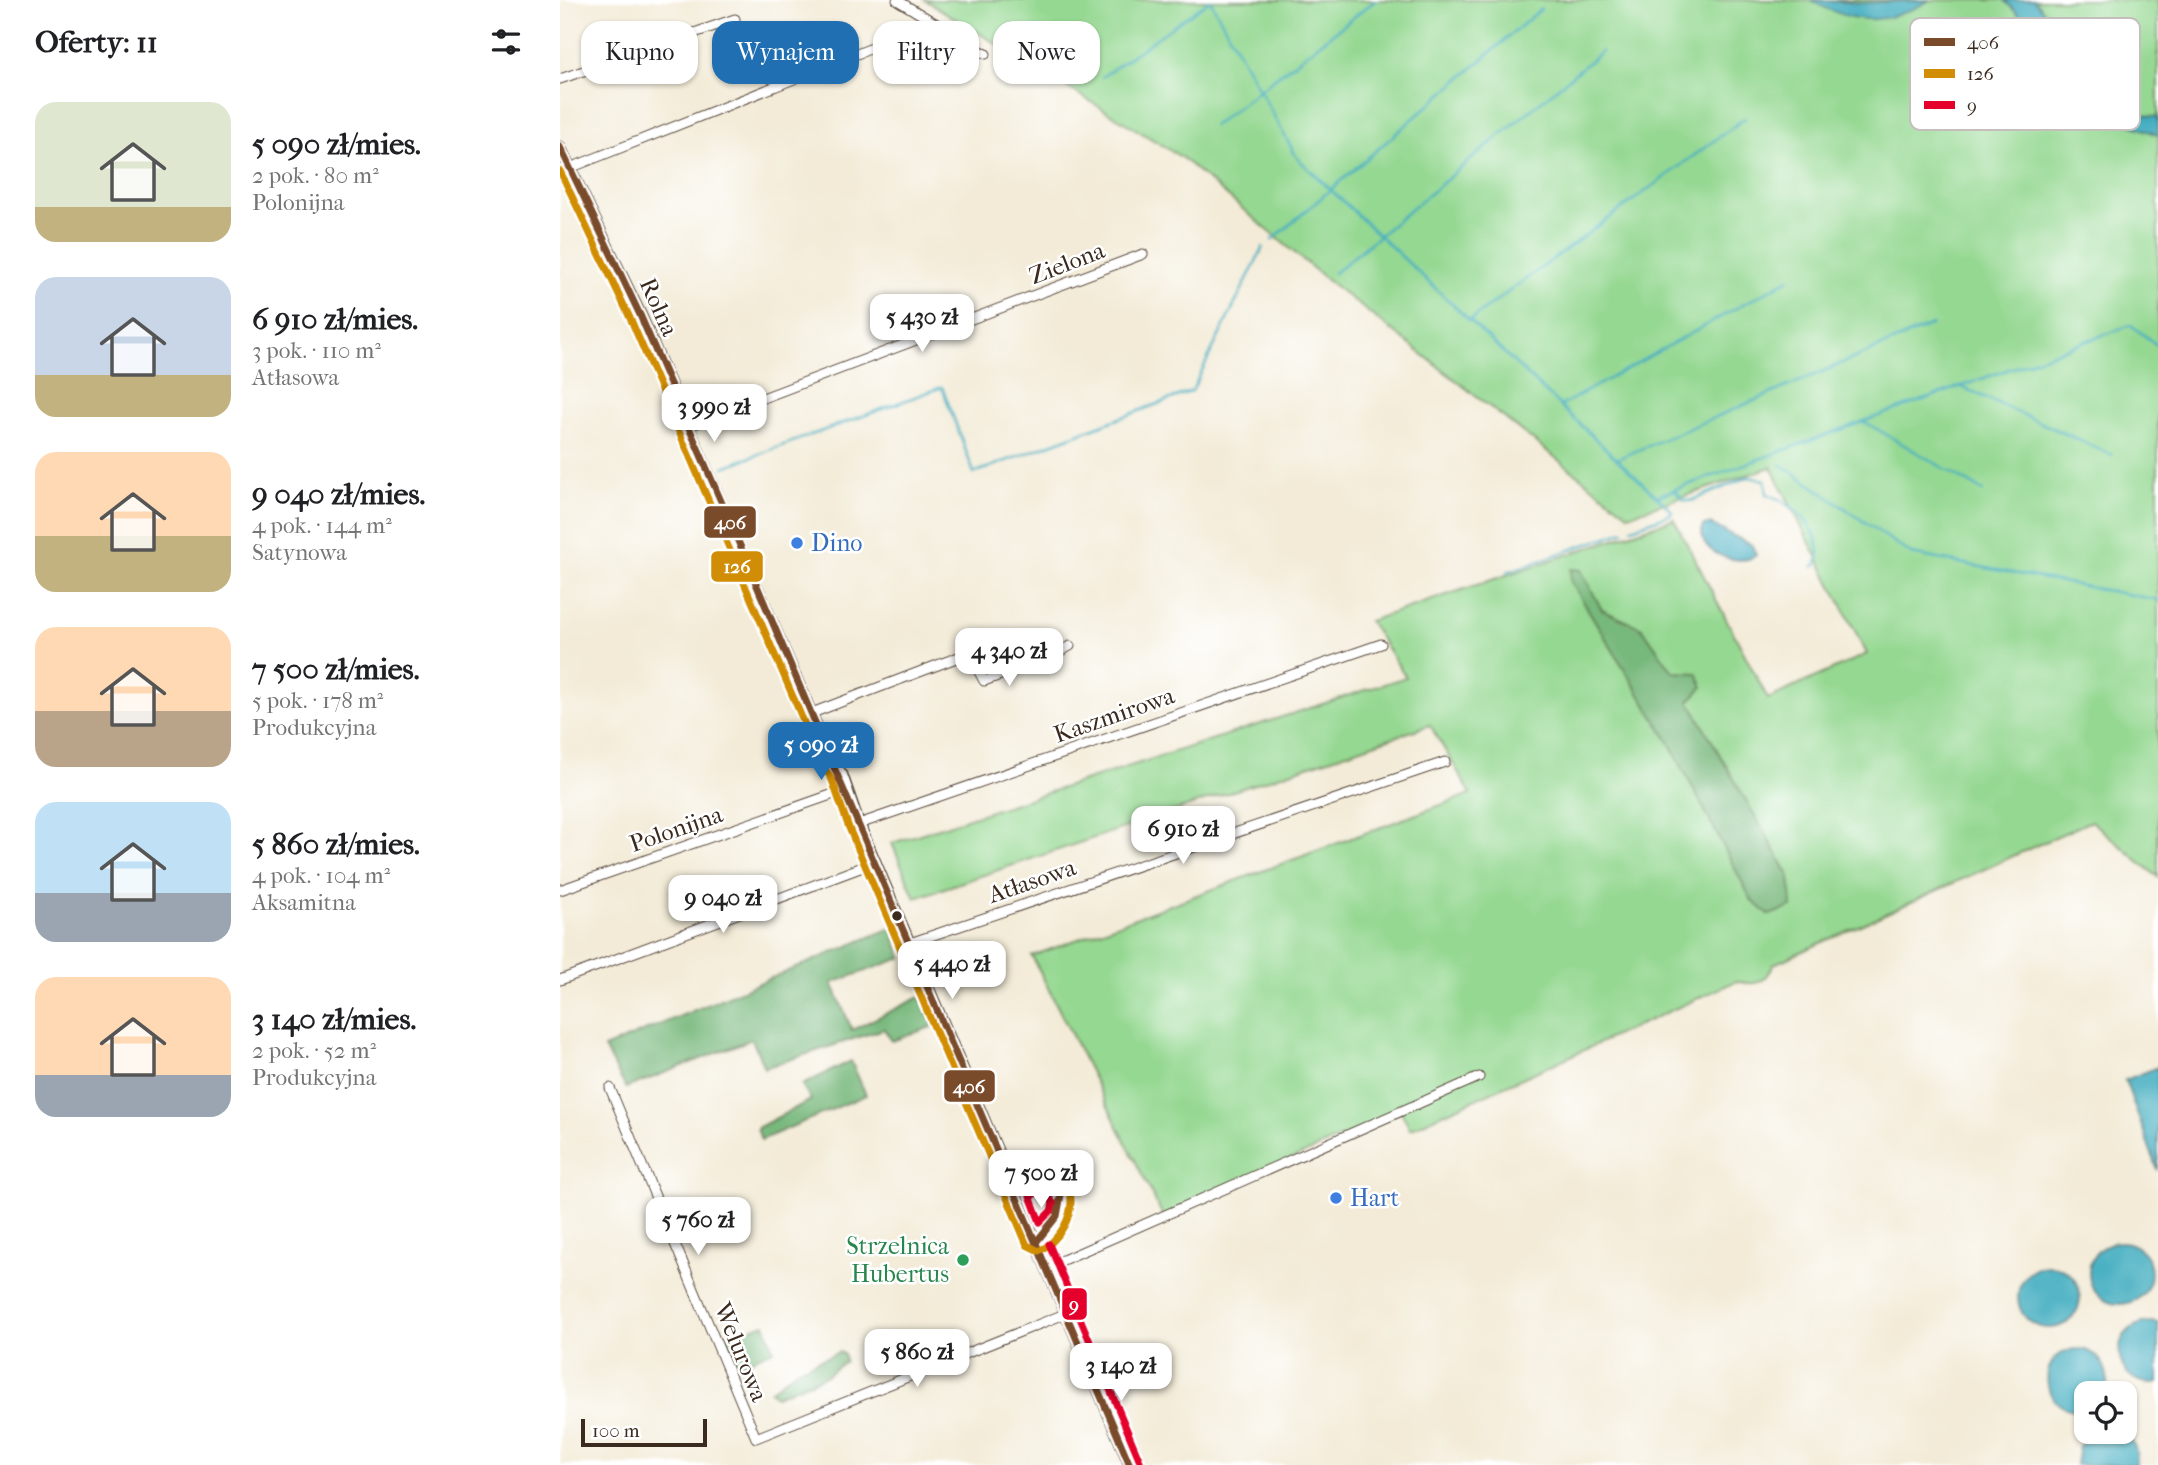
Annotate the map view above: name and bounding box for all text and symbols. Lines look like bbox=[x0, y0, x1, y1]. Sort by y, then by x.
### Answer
legend bbox=[1910, 18, 2140, 130]
chip: Kupno bbox=[581, 21, 698, 84]
chip: Wynajem bbox=[712, 21, 859, 84]
chip: Filtry bbox=[873, 21, 979, 84]
chip: Nowe bbox=[993, 21, 1100, 84]
icon: filters bbox=[487, 23, 525, 61]
text: Oferty: 11 bbox=[35, 25, 158, 60]
text: 406 bbox=[1967, 32, 2000, 54]
text: 126 bbox=[1967, 63, 1995, 85]
text: 9 bbox=[1967, 95, 1977, 117]
text: 5 090 zł/mies. bbox=[252, 127, 421, 162]
icon: home bbox=[91, 130, 175, 214]
text: 2 pok. · 80 m² bbox=[252, 162, 379, 189]
text: Polonijna bbox=[252, 189, 345, 216]
street label: Zielona bbox=[1025, 236, 1109, 290]
street label: Rolna bbox=[634, 274, 685, 341]
pin: 5 430 zł bbox=[850, 294, 994, 354]
text: 6 910 zł/mies. bbox=[252, 302, 418, 337]
text: 5 430 zł bbox=[886, 303, 958, 330]
icon: home bbox=[91, 305, 175, 389]
text: 3 pok. · 110 m² bbox=[252, 337, 381, 364]
text: Atłasowa bbox=[252, 364, 339, 391]
pin: 3 990 zł bbox=[642, 384, 786, 444]
text: 3 990 zł bbox=[678, 393, 750, 420]
text: 9 040 zł/mies. bbox=[252, 477, 425, 512]
icon: home bbox=[91, 480, 175, 564]
line badge: 406 bbox=[703, 505, 757, 539]
text: 4 pok. · 144 m² bbox=[252, 512, 392, 539]
text: 406 bbox=[713, 512, 747, 534]
place label: Dino bbox=[811, 529, 862, 557]
marker: Dino bbox=[789, 535, 805, 551]
text: Satynowa bbox=[252, 539, 347, 566]
line badge: 126 bbox=[710, 550, 764, 583]
text: 126 bbox=[724, 556, 751, 578]
pin: 4 340 zł bbox=[937, 628, 1081, 688]
text: 4 340 zł bbox=[971, 637, 1047, 664]
text: 7 500 zł/mies. bbox=[252, 652, 419, 687]
icon: home bbox=[91, 655, 175, 739]
street label: Kaszmirowa bbox=[1050, 681, 1179, 749]
text: 5 pok. · 178 m² bbox=[252, 687, 383, 714]
text: Produkcyjna bbox=[252, 714, 376, 741]
pin: 5 090 zł bbox=[749, 722, 893, 782]
text: 5 090 zł bbox=[784, 731, 858, 758]
street label: Polonijna bbox=[626, 800, 727, 858]
pin: 6 910 zł bbox=[1111, 806, 1255, 866]
text: 6 910 zł bbox=[1147, 815, 1219, 842]
text: 5 860 zł/mies. bbox=[252, 827, 420, 862]
icon: home bbox=[91, 830, 175, 914]
street label: Atłasowa bbox=[984, 853, 1080, 909]
text: 4 pok. · 104 m² bbox=[252, 862, 390, 889]
pin: 9 040 zł bbox=[651, 876, 795, 935]
text: 9 040 zł bbox=[684, 884, 762, 911]
text: Aksamitna bbox=[252, 889, 356, 916]
unlabelled marker bbox=[890, 909, 904, 923]
pin: 5 440 zł bbox=[880, 942, 1024, 1001]
text: 5 440 zł bbox=[914, 950, 990, 977]
text: 3 140 zł/mies. bbox=[252, 1002, 416, 1037]
icon: home bbox=[91, 1005, 175, 1089]
text: 2 pok. · 52 m² bbox=[252, 1037, 376, 1064]
text: Produkcyjna bbox=[252, 1064, 376, 1091]
line badge: 406 bbox=[943, 1069, 996, 1103]
text: 406 bbox=[952, 1076, 986, 1098]
pin: 7 500 zł bbox=[969, 1150, 1113, 1210]
text: 7 500 zł bbox=[1005, 1159, 1077, 1186]
place label: Hart bbox=[1350, 1184, 1399, 1212]
marker: Hart bbox=[1328, 1190, 1344, 1206]
pin: 5 760 zł bbox=[626, 1198, 770, 1257]
text: 5 760 zł bbox=[662, 1206, 734, 1233]
place label: Strzelnica Hubertus bbox=[846, 1232, 950, 1288]
marker: Strzelnica Hubertus bbox=[955, 1252, 971, 1268]
line badge: 9 bbox=[1061, 1287, 1088, 1321]
text: 9 bbox=[1068, 1294, 1079, 1316]
street label: Welurowa bbox=[708, 1298, 774, 1406]
pin: 5 860 zł bbox=[845, 1330, 989, 1389]
text: 5 860 zł bbox=[880, 1338, 954, 1365]
pin: 3 140 zł bbox=[1049, 1344, 1193, 1403]
text: 3 140 zł bbox=[1086, 1352, 1156, 1379]
map controls bbox=[2074, 1381, 2137, 1444]
button: locate bbox=[2074, 1381, 2137, 1444]
scale bar bbox=[581, 1416, 707, 1448]
text: 100 m bbox=[592, 1420, 640, 1442]

